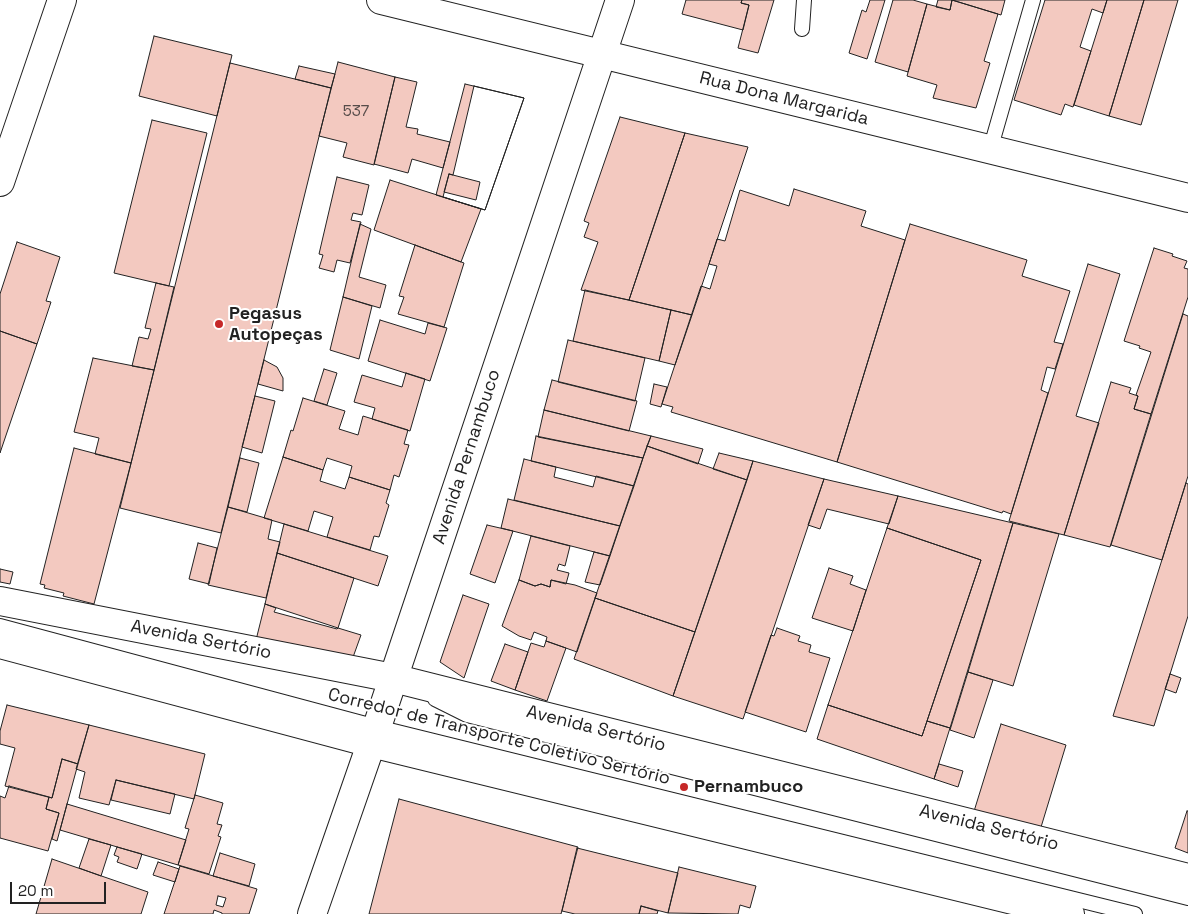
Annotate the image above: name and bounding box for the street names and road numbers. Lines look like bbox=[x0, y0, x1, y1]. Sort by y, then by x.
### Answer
street label: Rua Dona Margarida bbox=[697, 67, 871, 131]
street label: Avenida Pernambuco bbox=[429, 367, 505, 547]
street label: Avenida Sertório bbox=[129, 616, 273, 664]
street label: Corredor de Transporte Coletivo Sertório bbox=[326, 684, 672, 790]
street label: Avenida Sertório bbox=[524, 701, 668, 757]
street label: Avenida Sertório bbox=[917, 800, 1061, 856]

